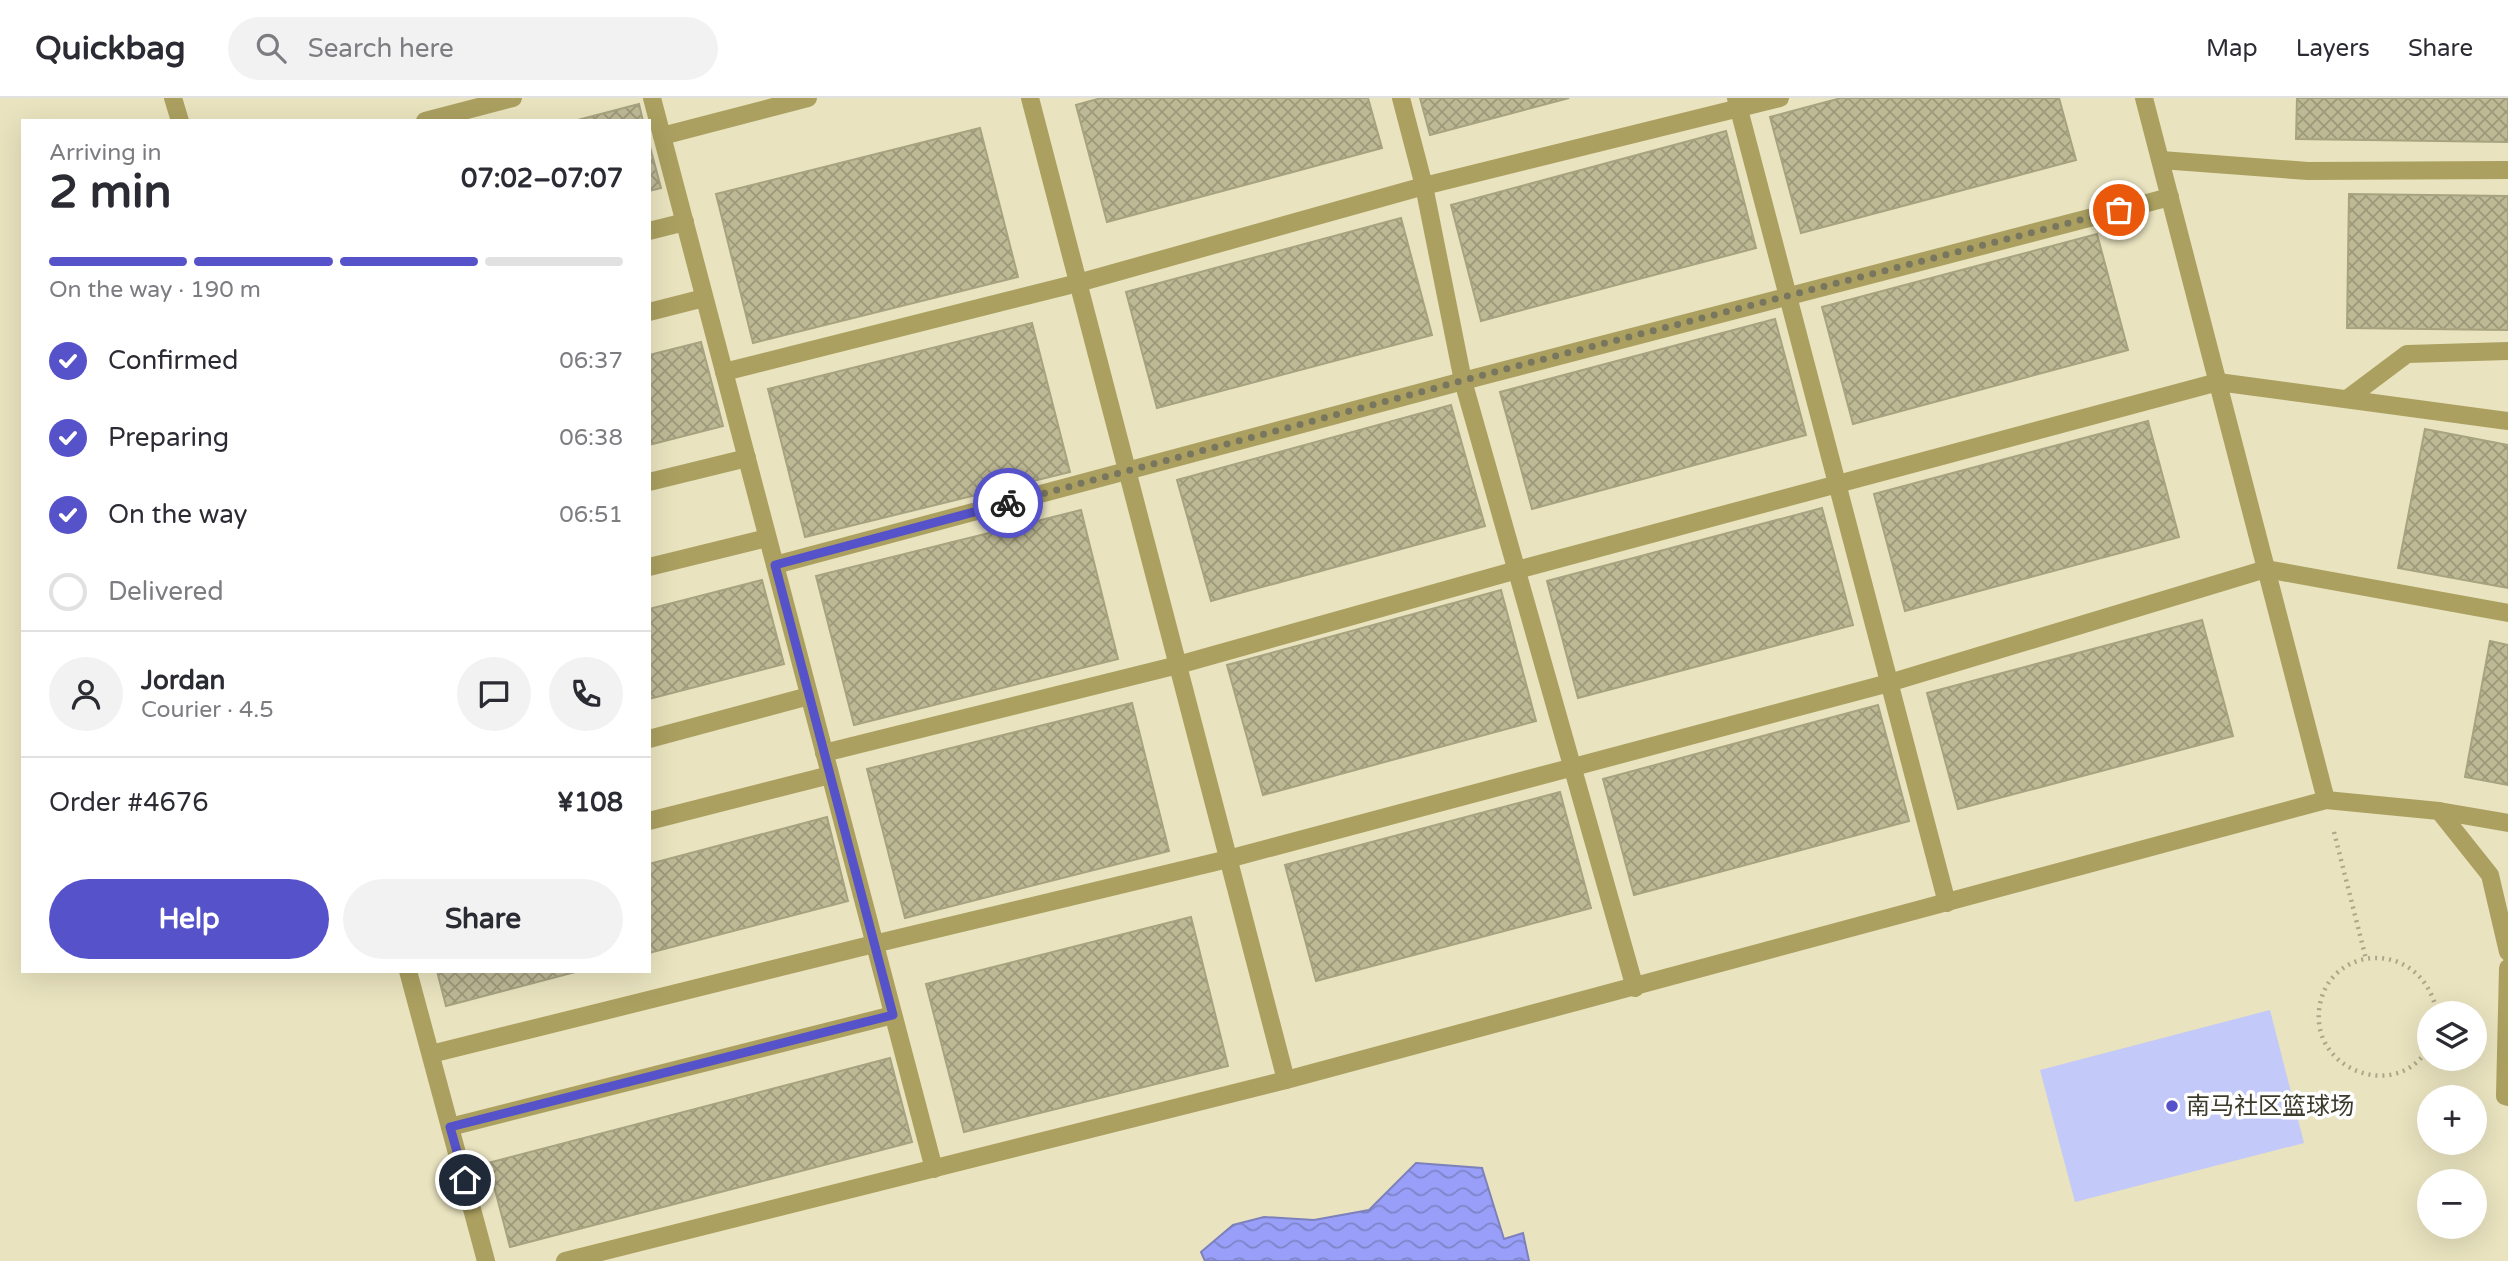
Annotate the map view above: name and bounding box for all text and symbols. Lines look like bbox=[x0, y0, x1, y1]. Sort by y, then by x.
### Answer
search box bbox=[228, 17, 718, 80]
text: Quickbag bbox=[35, 29, 186, 68]
icon: search bbox=[252, 29, 290, 67]
text: Search here bbox=[308, 33, 454, 64]
text: Map bbox=[2206, 34, 2258, 63]
text: Layers bbox=[2296, 34, 2370, 63]
text: Share bbox=[2408, 34, 2473, 63]
text: Arriving in bbox=[49, 139, 162, 167]
text: 07:02–07:07 bbox=[461, 163, 623, 194]
text: 2 min bbox=[49, 165, 172, 220]
pin bbox=[2089, 180, 2149, 240]
icon: bag bbox=[2100, 191, 2138, 229]
text: On the way · 190 m bbox=[49, 276, 261, 304]
icon: check bbox=[49, 342, 87, 380]
text: Confirmed bbox=[108, 345, 238, 376]
text: 06:37 bbox=[559, 347, 623, 375]
icon: check bbox=[49, 419, 87, 457]
text: Preparing bbox=[108, 422, 229, 453]
text: 06:38 bbox=[559, 424, 623, 452]
courier bbox=[973, 468, 1043, 538]
icon: bike bbox=[989, 484, 1027, 522]
icon: check bbox=[49, 496, 87, 534]
text: On the way bbox=[108, 499, 248, 530]
text: 06:51 bbox=[559, 501, 623, 529]
text: Delivered bbox=[108, 576, 224, 607]
button: person bbox=[49, 657, 123, 731]
button: chat bbox=[457, 657, 531, 731]
button: phone bbox=[549, 657, 623, 731]
text: Jordan bbox=[141, 665, 225, 696]
text: Courier · 4.5 bbox=[141, 696, 274, 724]
text: Order #4676 bbox=[49, 787, 209, 818]
text: ¥108 bbox=[557, 787, 623, 818]
button: Help bbox=[49, 879, 329, 959]
button: Share bbox=[343, 879, 623, 959]
map controls bbox=[2417, 1001, 2487, 1239]
button: layers bbox=[2417, 1001, 2487, 1071]
button: + bbox=[2417, 1085, 2487, 1155]
place label: 南马社区篮球场 bbox=[2186, 1092, 2354, 1121]
marker: 南马社区篮球场 bbox=[2164, 1098, 2180, 1114]
pin bbox=[435, 1150, 495, 1210]
icon: home bbox=[446, 1161, 484, 1199]
button: − bbox=[2417, 1169, 2487, 1239]

